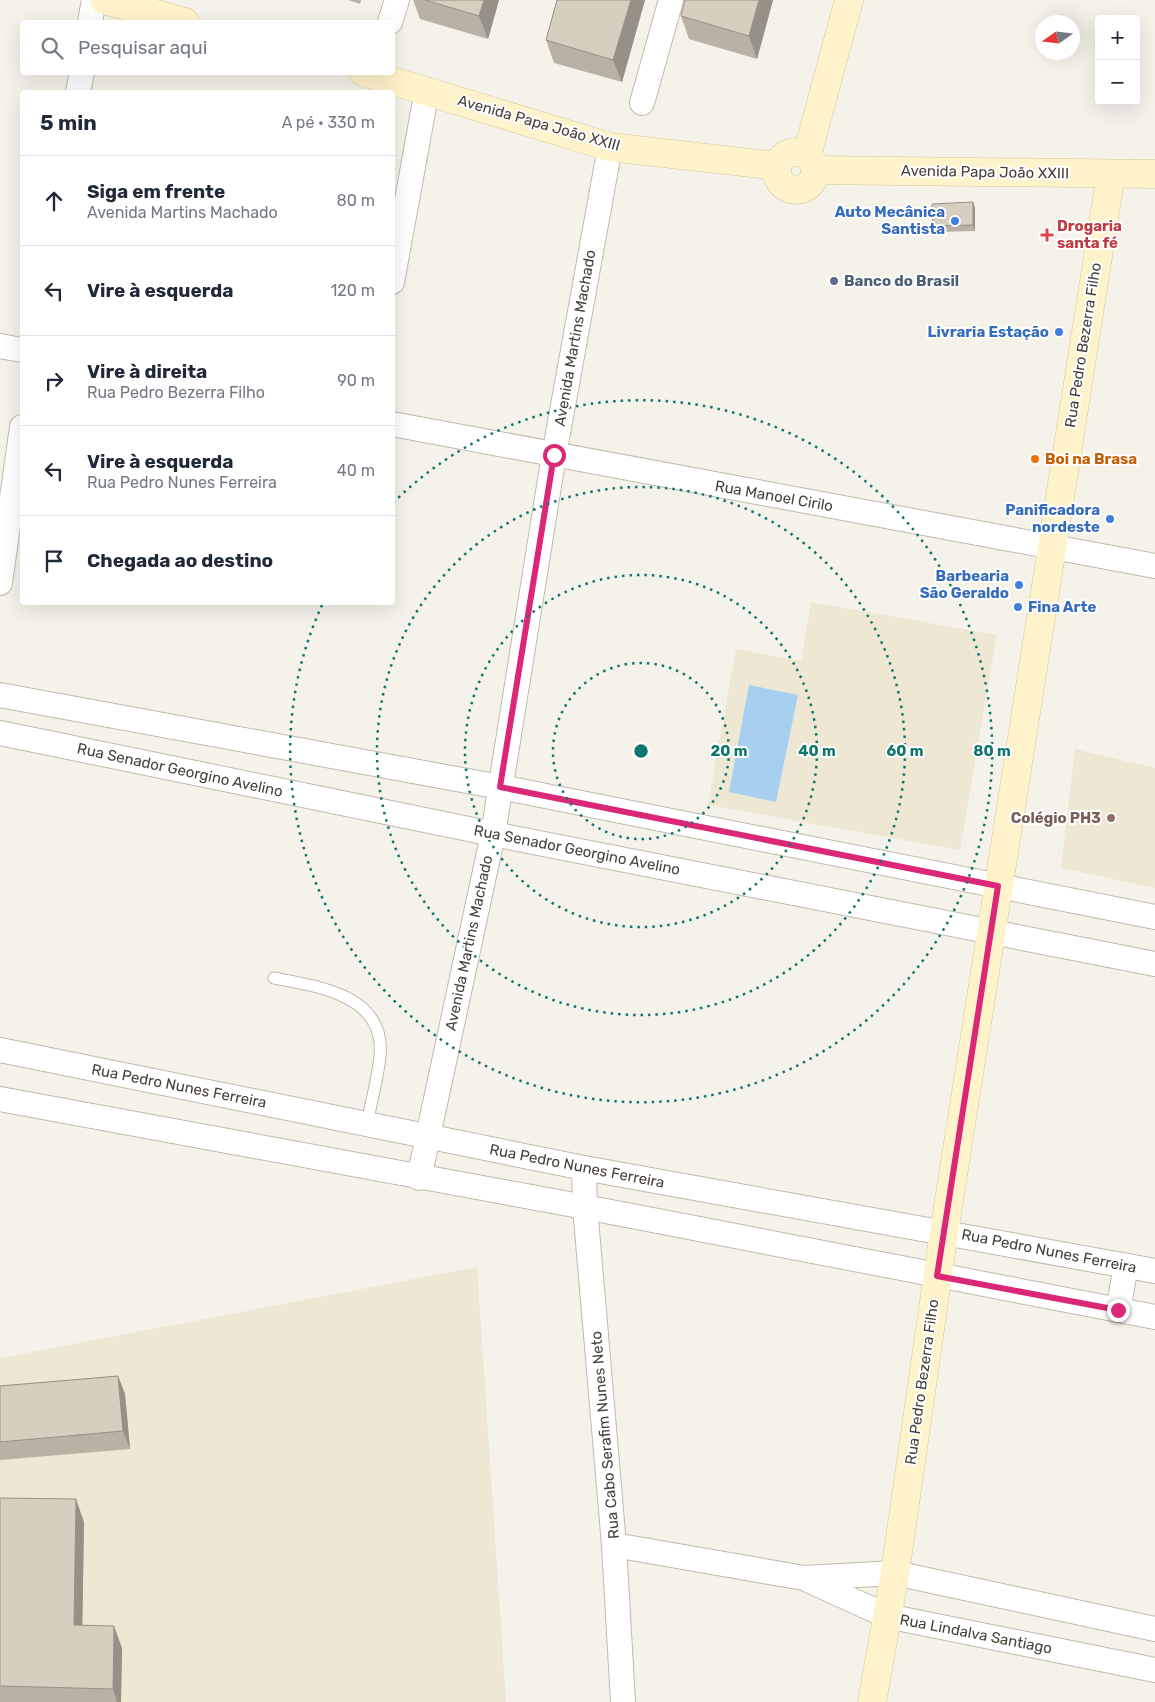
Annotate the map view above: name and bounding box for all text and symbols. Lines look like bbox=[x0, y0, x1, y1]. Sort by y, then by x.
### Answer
north arrow bbox=[1035, 15, 1080, 60]
map controls bbox=[1095, 15, 1140, 105]
button: + bbox=[1095, 15, 1140, 60]
search box bbox=[20, 20, 395, 75]
icon: search bbox=[38, 34, 66, 62]
text: Pesquisar aqui bbox=[78, 36, 207, 59]
button: − bbox=[1095, 60, 1140, 105]
street label: Avenida Papa João XXIII bbox=[456, 91, 622, 155]
text: 5 min bbox=[40, 110, 97, 135]
text: A pé · 330 m bbox=[282, 113, 375, 132]
street label: Avenida Papa João XXIII bbox=[901, 162, 1069, 182]
text: Siga em frente bbox=[87, 180, 225, 203]
icon: ahead bbox=[40, 187, 68, 215]
text: 80 m bbox=[337, 191, 375, 210]
text: Avenida Martins Machado bbox=[87, 203, 278, 222]
place label: Auto Mecânica Santista bbox=[835, 203, 945, 238]
marker: Auto Mecânica Santista bbox=[949, 215, 961, 227]
place label: Drogaria santa fé bbox=[1057, 217, 1122, 252]
marker: Drogaria santa fé bbox=[1041, 229, 1053, 241]
street label: Avenida Martins Machado bbox=[551, 248, 599, 428]
street label: Rua Pedro Bezerra Filho bbox=[1061, 261, 1105, 429]
place label: Banco do Brasil bbox=[844, 272, 959, 290]
marker: Banco do Brasil bbox=[828, 275, 840, 287]
icon: left bbox=[40, 277, 68, 305]
text: Vire à esquerda bbox=[87, 279, 234, 302]
text: 120 m bbox=[330, 281, 375, 300]
place label: Livraria Estação bbox=[928, 323, 1049, 341]
marker: Livraria Estação bbox=[1053, 326, 1065, 338]
text: Vire à direita bbox=[87, 360, 207, 383]
icon: right bbox=[40, 367, 68, 395]
text: 90 m bbox=[337, 371, 375, 390]
text: Rua Pedro Bezerra Filho bbox=[87, 383, 265, 402]
route start bbox=[543, 444, 566, 467]
text: Vire à esquerda bbox=[87, 450, 234, 473]
place label: Boi na Brasa bbox=[1045, 450, 1137, 468]
marker: Boi na Brasa bbox=[1029, 453, 1041, 465]
icon: left bbox=[40, 457, 68, 485]
text: 40 m bbox=[337, 461, 375, 480]
text: Rua Pedro Nunes Ferreira bbox=[87, 473, 277, 492]
street label: Rua Manoel Cirilo bbox=[714, 477, 834, 515]
place label: Panificadora nordeste bbox=[1005, 501, 1100, 536]
marker: Panificadora nordeste bbox=[1104, 513, 1116, 525]
icon: arrive bbox=[40, 547, 68, 575]
text: Chegada ao destino bbox=[87, 549, 273, 572]
place label: Barbearia São Geraldo bbox=[920, 567, 1009, 602]
marker: Barbearia São Geraldo bbox=[1013, 579, 1025, 591]
place label: Fina Arte bbox=[1028, 598, 1096, 616]
marker: Fina Arte bbox=[1012, 601, 1024, 613]
street label: Rua Senador Georgino Avelino bbox=[76, 739, 284, 801]
centre of rings bbox=[632, 742, 650, 760]
text: 20 m bbox=[711, 742, 747, 760]
text: 40 m bbox=[798, 742, 836, 760]
text: 60 m bbox=[887, 742, 923, 760]
text: 80 m bbox=[973, 742, 1011, 760]
place label: Colégio PH3 bbox=[1011, 809, 1101, 827]
marker: Colégio PH3 bbox=[1105, 812, 1117, 824]
street label: Rua Senador Georgino Avelino bbox=[472, 821, 682, 879]
street label: Avenida Martins Machado bbox=[442, 854, 496, 1032]
street label: Rua Pedro Nunes Ferreira bbox=[90, 1060, 268, 1112]
street label: Rua Pedro Nunes Ferreira bbox=[488, 1140, 666, 1192]
street label: Rua Pedro Nunes Ferreira bbox=[960, 1225, 1138, 1277]
street label: Rua Pedro Bezerra Filho bbox=[901, 1298, 943, 1466]
route end bbox=[1107, 1299, 1130, 1322]
street label: Rua Cabo Serafim Nunes Neto bbox=[587, 1330, 623, 1540]
street label: Rua Lindalva Santiago bbox=[898, 1610, 1054, 1658]

